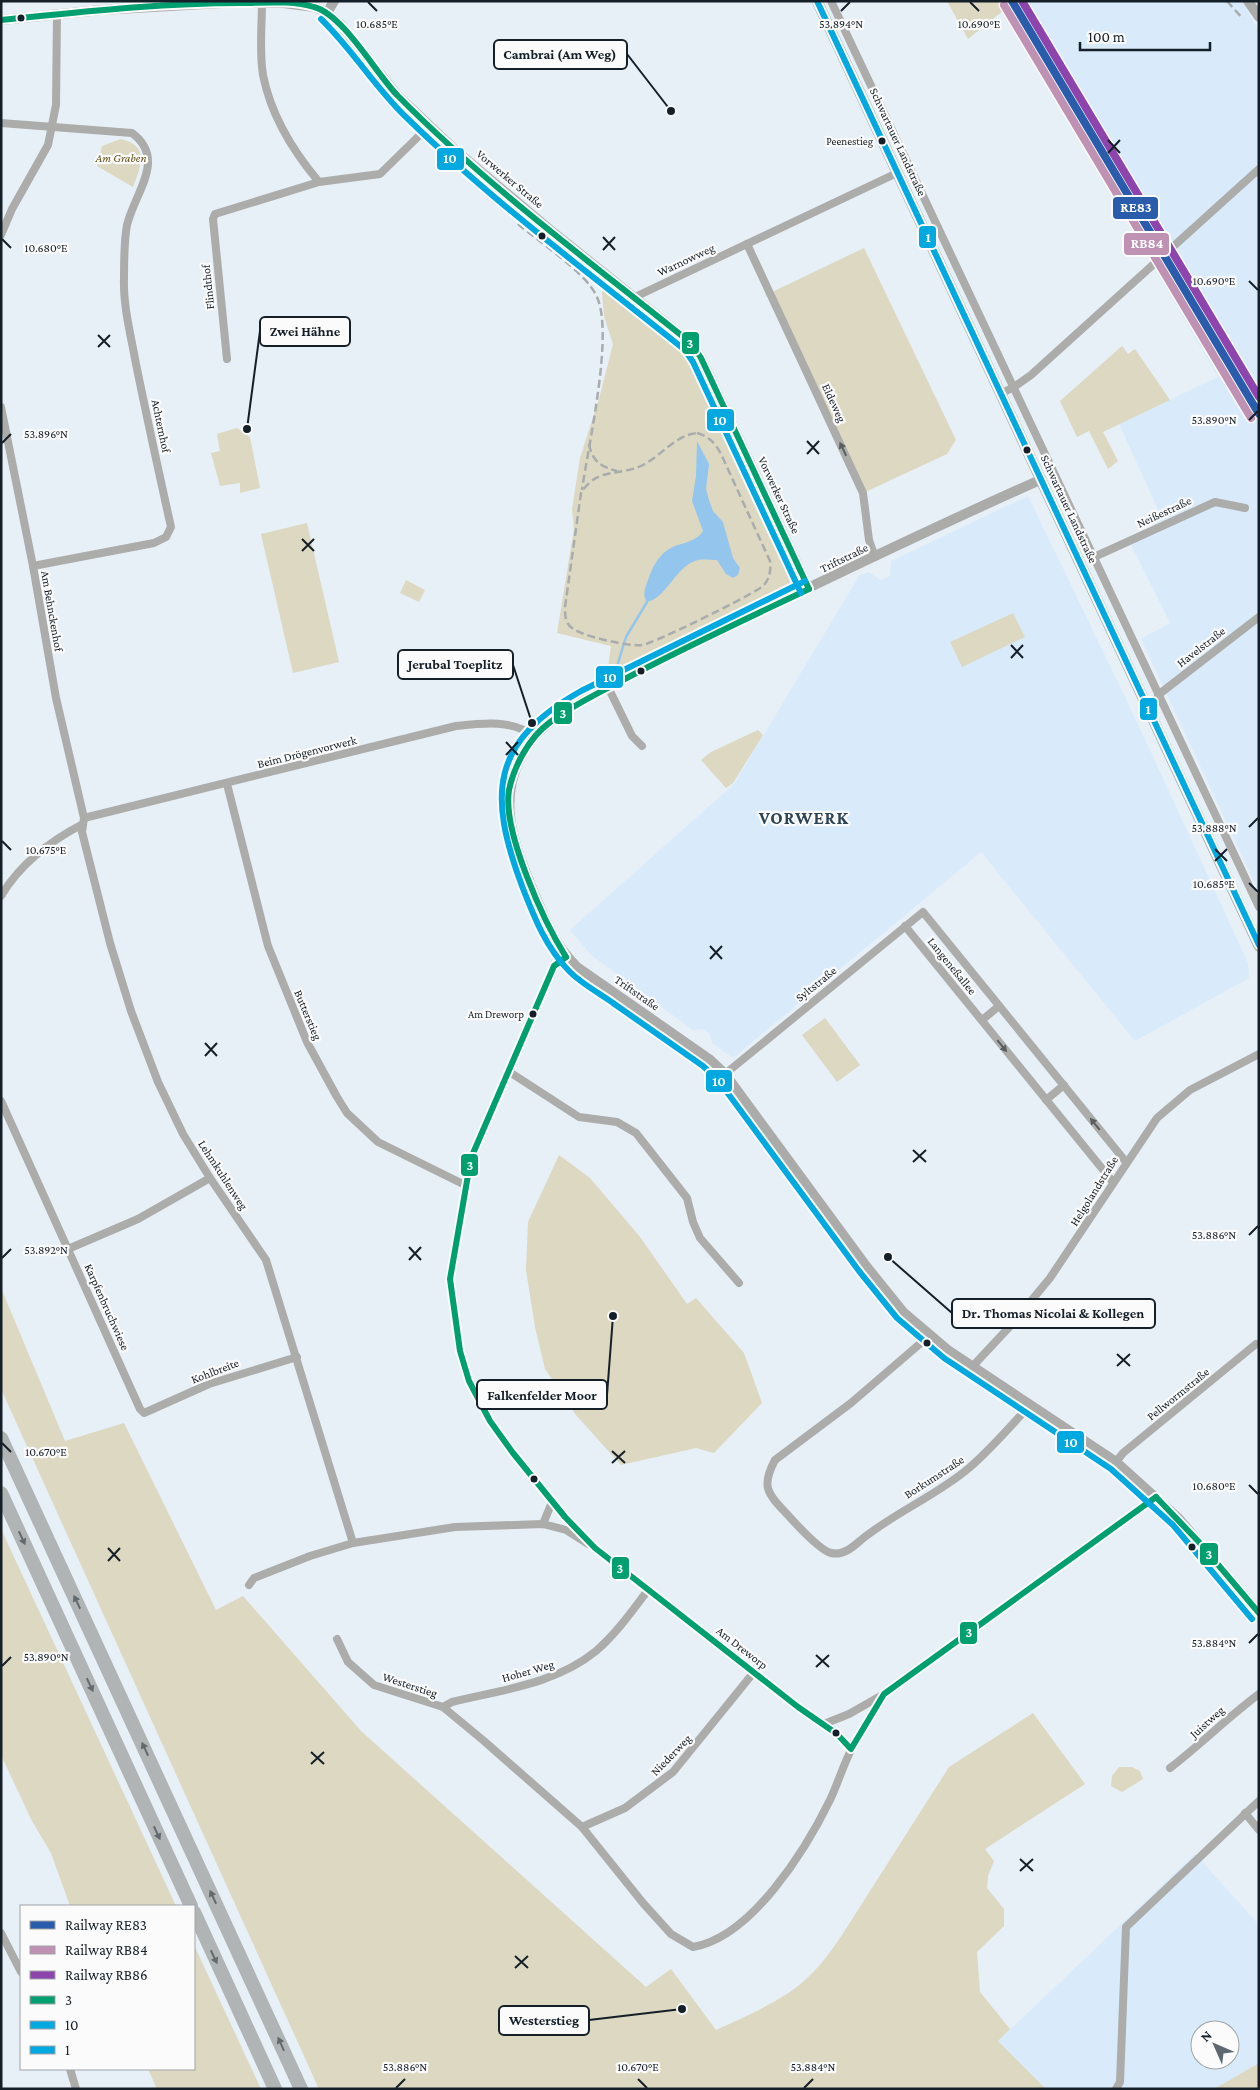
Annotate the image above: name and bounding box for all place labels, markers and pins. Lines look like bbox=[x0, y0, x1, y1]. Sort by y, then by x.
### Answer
unlabelled marker bbox=[16, 13, 26, 23]
callout: Cambrai (Am Weg) bbox=[494, 40, 627, 69]
place label: Peenestieg bbox=[826, 135, 874, 148]
marker: Peenestieg bbox=[877, 136, 887, 146]
unlabelled marker bbox=[537, 231, 547, 241]
callout: Zwei Hähne bbox=[260, 317, 350, 346]
unlabelled marker bbox=[1022, 445, 1032, 455]
callout: Jerubal Toeplitz bbox=[398, 650, 513, 679]
unlabelled marker bbox=[636, 666, 646, 676]
place label: Am Dreworp bbox=[468, 1008, 524, 1021]
marker: Am Dreworp bbox=[528, 1009, 538, 1019]
callout: Dr. Thomas Nicolai & Kollegen bbox=[952, 1299, 1155, 1328]
unlabelled marker bbox=[922, 1338, 932, 1348]
callout: Falkenfelder Moor bbox=[477, 1380, 607, 1409]
unlabelled marker bbox=[529, 1474, 539, 1484]
unlabelled marker bbox=[1187, 1542, 1197, 1552]
unlabelled marker bbox=[831, 1728, 841, 1738]
callout: Westerstieg bbox=[499, 2006, 589, 2035]

